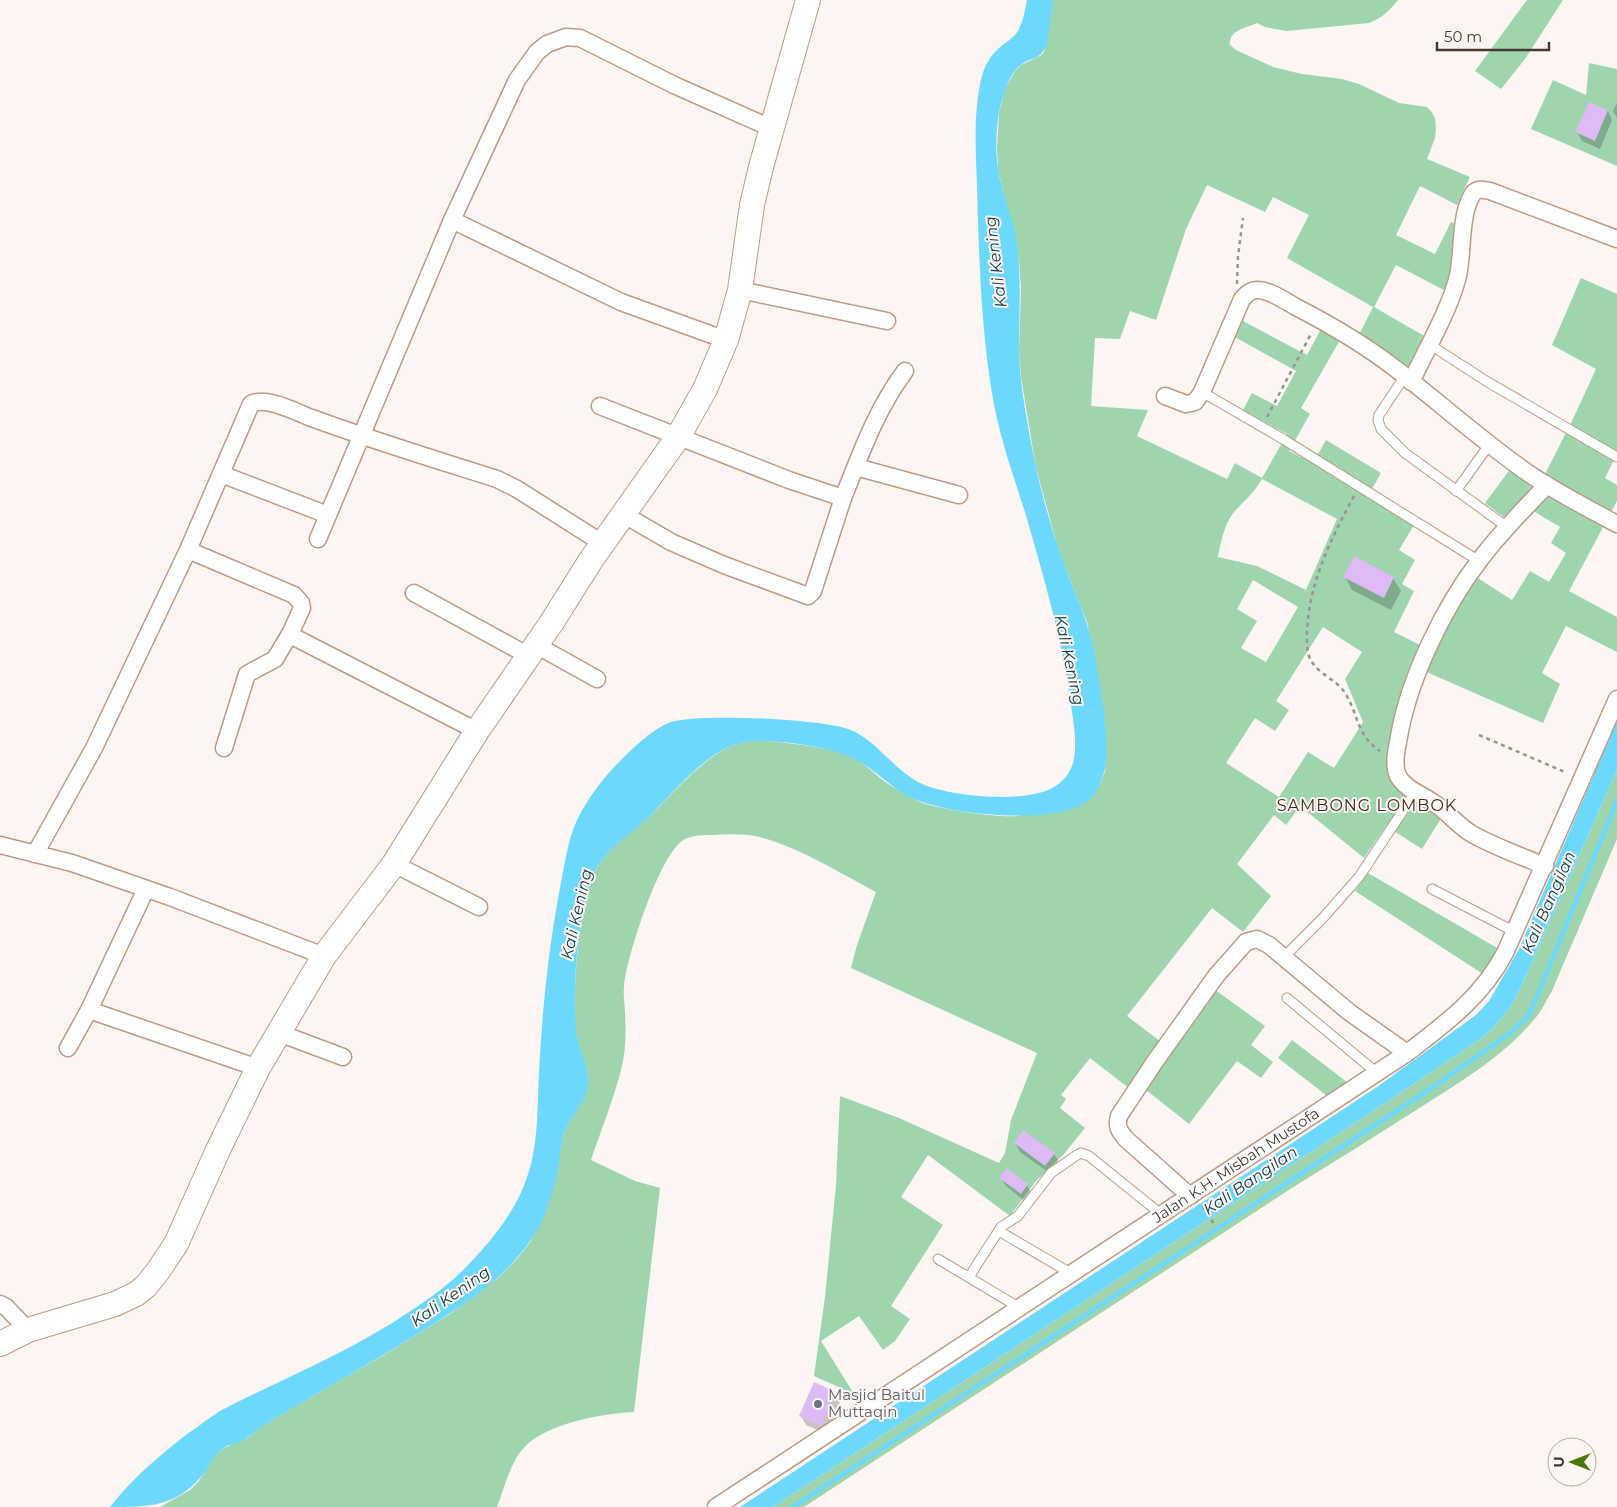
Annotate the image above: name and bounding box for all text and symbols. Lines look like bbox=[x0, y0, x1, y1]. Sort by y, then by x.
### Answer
scale bar bbox=[1437, 20, 1550, 52]
text: 50 m bbox=[1444, 27, 1482, 46]
water label: Kali Kening bbox=[980, 215, 1011, 309]
water label: Kali Kening bbox=[1051, 613, 1088, 707]
district label: SAMBONG LOMBOK bbox=[1277, 796, 1457, 815]
water label: Kali Bangilan bbox=[1517, 848, 1579, 956]
water label: Kali Kening bbox=[557, 867, 596, 961]
street label: Jalan K.H. Misbah Mustofa bbox=[1148, 1103, 1323, 1227]
water label: Kali Bangilan bbox=[1200, 1142, 1301, 1219]
water label: Kali Kening bbox=[407, 1262, 494, 1331]
place label: Masjid Baitul Muttaqin bbox=[828, 1385, 925, 1421]
marker: Masjid Baitul Muttaqin bbox=[812, 1398, 824, 1410]
north arrow bbox=[1547, 1437, 1597, 1487]
text: U bbox=[1550, 1456, 1568, 1468]

